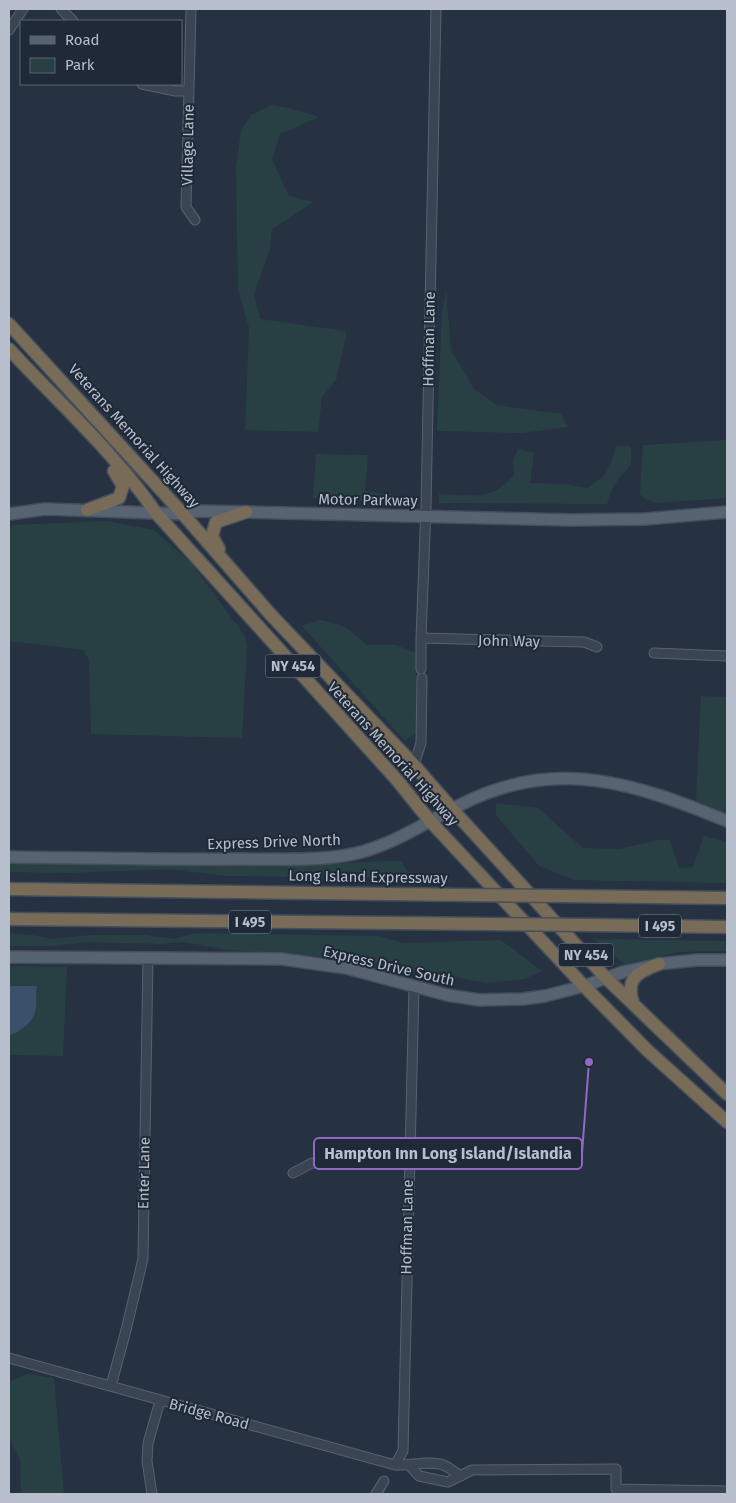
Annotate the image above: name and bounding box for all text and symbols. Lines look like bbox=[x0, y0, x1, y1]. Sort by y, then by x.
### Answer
legend bbox=[20, 20, 182, 85]
text: Road bbox=[65, 31, 100, 49]
text: Park bbox=[65, 56, 95, 74]
street label: Village Lane bbox=[178, 104, 198, 186]
street label: Hoffman Lane bbox=[419, 291, 439, 387]
street label: Veterans Memorial Highway bbox=[65, 360, 204, 512]
street label: Motor Parkway bbox=[318, 490, 419, 510]
street label: John Way bbox=[478, 631, 541, 651]
road number: NY 454 bbox=[266, 654, 320, 678]
street label: Veterans Memorial Highway bbox=[324, 678, 463, 830]
street label: Express Drive North bbox=[207, 831, 341, 853]
street label: Long Island Expressway bbox=[288, 867, 448, 887]
road number: I 495 bbox=[229, 910, 271, 934]
road number: I 495 bbox=[639, 914, 681, 938]
street label: Express Drive South bbox=[321, 942, 457, 990]
road number: NY 454 bbox=[558, 944, 614, 966]
street label: Enter Lane bbox=[134, 1137, 154, 1209]
callout: Hampton Inn Long Island/Islandia bbox=[314, 1138, 582, 1169]
text: Hampton Inn Long Island/Islandia bbox=[324, 1144, 572, 1163]
street label: Hoffman Lane bbox=[397, 1179, 417, 1275]
street label: Bridge Road bbox=[167, 1395, 251, 1433]

